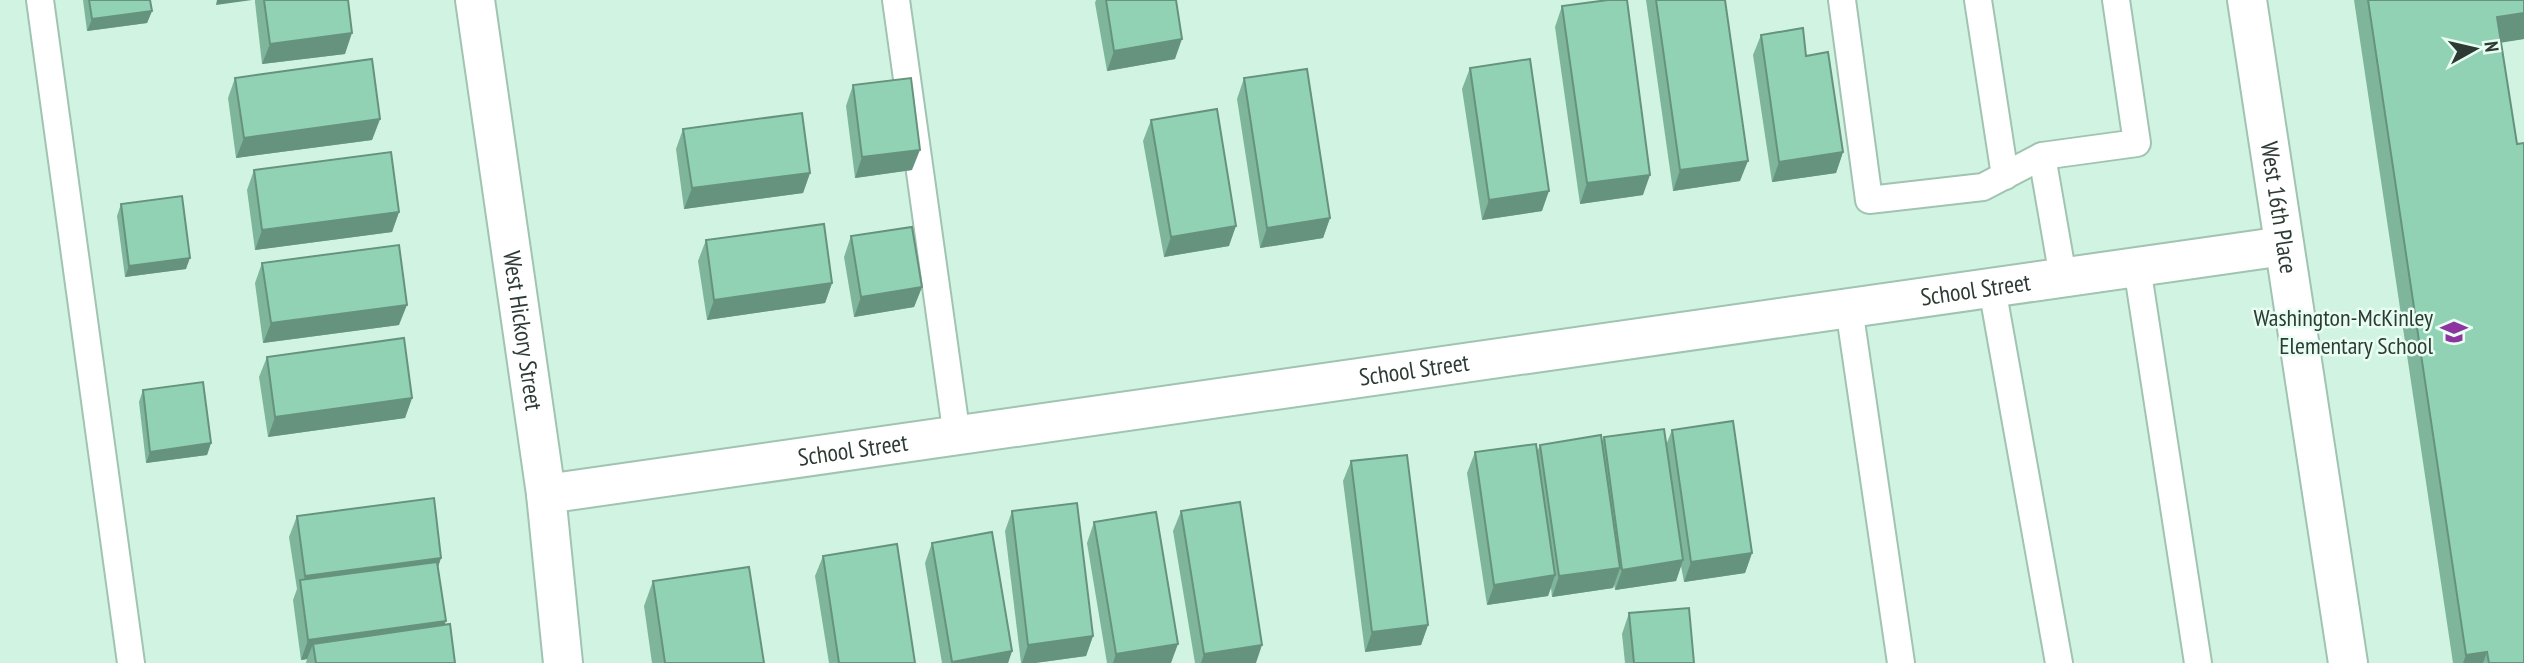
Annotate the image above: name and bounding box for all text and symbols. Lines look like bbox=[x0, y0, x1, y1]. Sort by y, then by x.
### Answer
north arrow bbox=[2440, 14, 2510, 84]
text: N bbox=[2479, 40, 2504, 53]
street label: West 16th Place bbox=[2254, 139, 2304, 276]
street label: West Hickory Street bbox=[496, 249, 550, 413]
street label: School Street bbox=[1919, 266, 2033, 313]
place label: Washington-McKinley Elementary School bbox=[2253, 302, 2433, 361]
school or university icon: Washington-McKinley Elementary School bbox=[2439, 317, 2469, 347]
street label: School Street bbox=[1357, 346, 1471, 393]
street label: School Street bbox=[796, 427, 910, 473]

